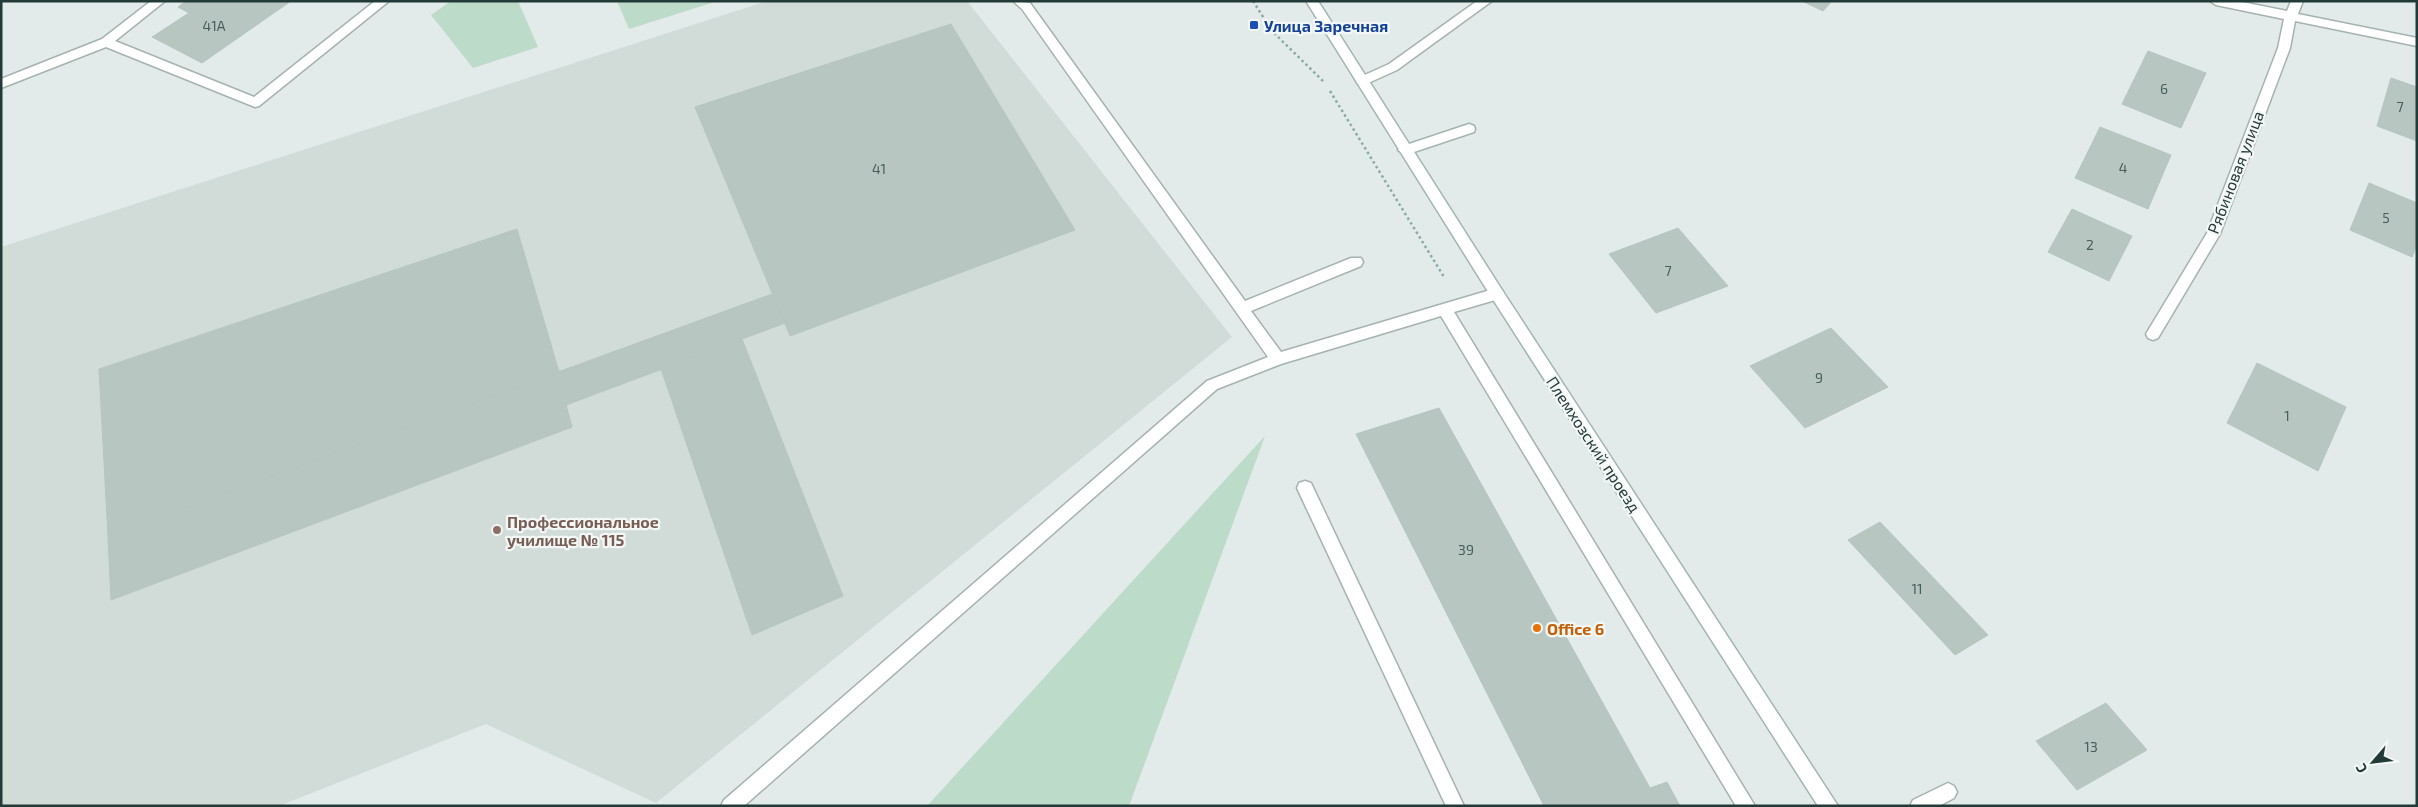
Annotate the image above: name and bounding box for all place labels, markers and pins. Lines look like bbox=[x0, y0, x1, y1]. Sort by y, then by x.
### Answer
place label: Улица Заречная bbox=[1264, 16, 1388, 35]
marker: Улица Заречная bbox=[1248, 19, 1260, 31]
place label: Профессиональное училище № 115 bbox=[507, 512, 659, 549]
marker: Профессиональное училище № 115 bbox=[491, 524, 503, 536]
place label: Office 6 bbox=[1547, 619, 1604, 638]
marker: Office 6 bbox=[1531, 622, 1543, 634]

